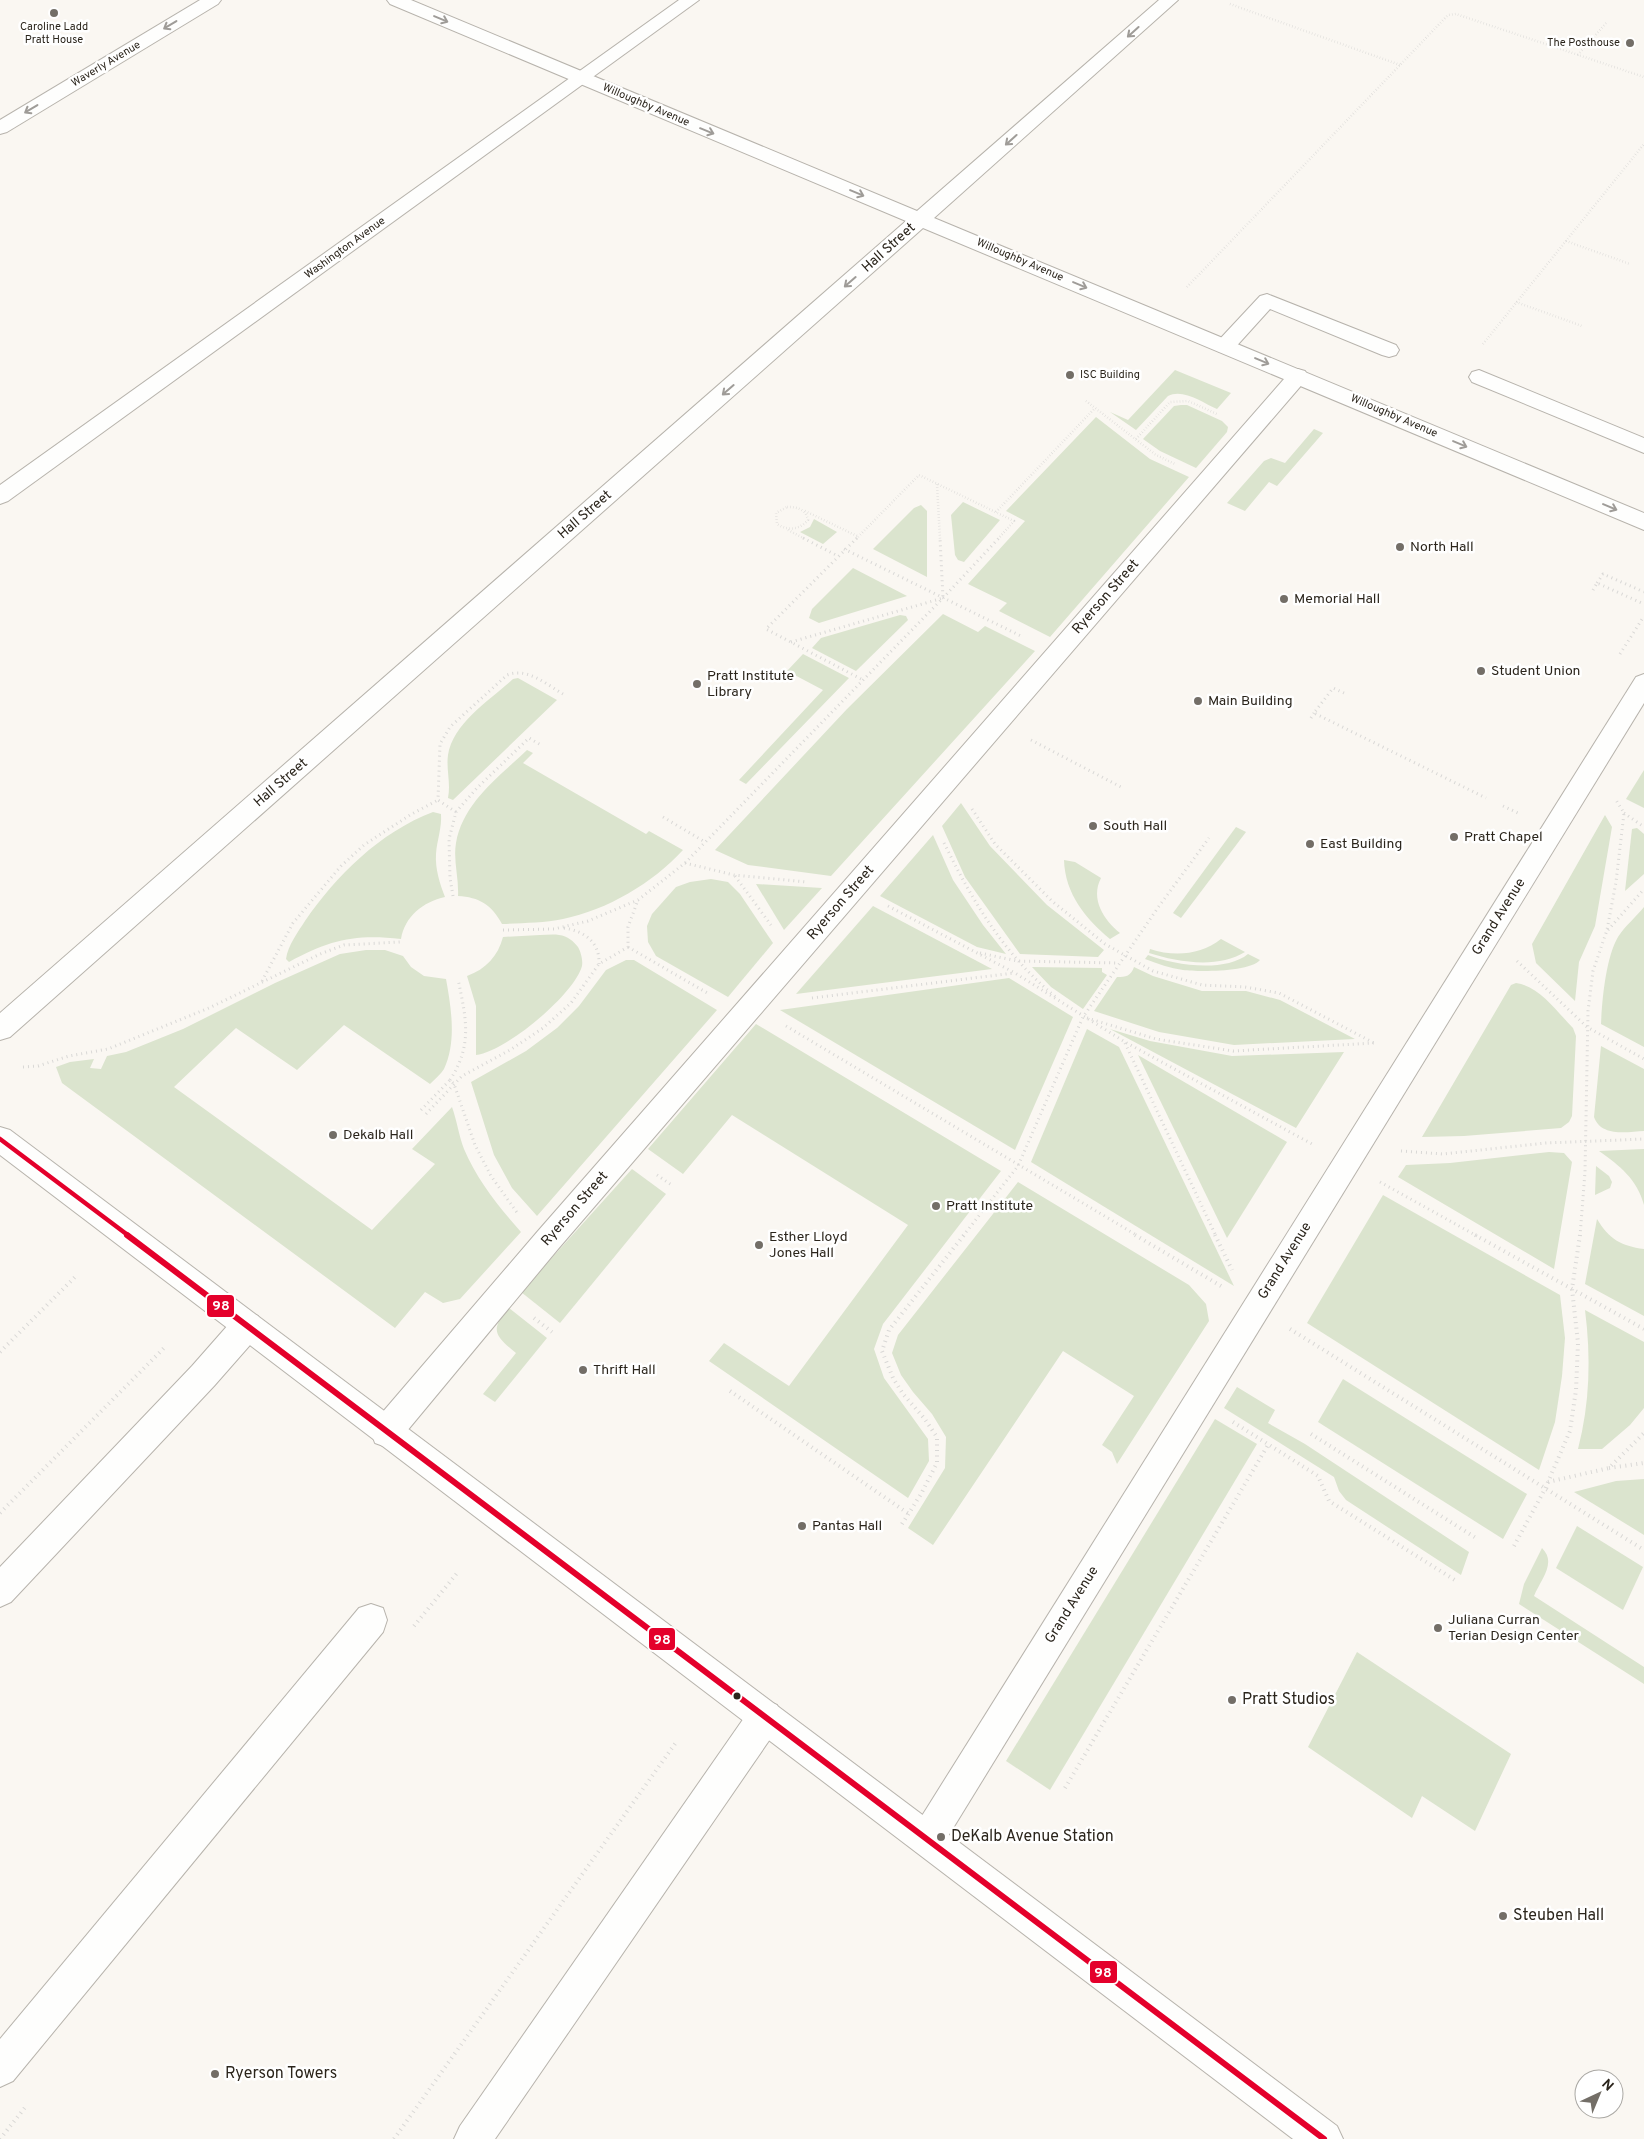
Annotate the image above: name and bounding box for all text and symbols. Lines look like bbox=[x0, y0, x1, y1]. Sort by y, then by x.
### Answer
marker: Caroline Ladd Pratt House bbox=[48, 7, 60, 19]
one-way arrow bbox=[432, 15, 448, 24]
place label: Caroline Ladd Pratt House bbox=[20, 20, 88, 47]
one-way arrow bbox=[163, 21, 177, 31]
one-way arrow bbox=[1126, 27, 1139, 38]
place label: The Posthouse bbox=[1547, 36, 1620, 50]
marker: The Posthouse bbox=[1624, 37, 1636, 49]
street label: Waverly Avenue bbox=[69, 38, 143, 90]
street label: Willoughby Avenue bbox=[600, 80, 692, 130]
one-way arrow bbox=[24, 105, 38, 115]
one-way arrow bbox=[699, 126, 714, 136]
one-way arrow bbox=[1005, 134, 1018, 146]
one-way arrow bbox=[849, 188, 864, 198]
street label: Washington Avenue bbox=[302, 214, 388, 282]
street label: Hall Street bbox=[859, 220, 919, 276]
street label: Willoughby Avenue bbox=[974, 235, 1066, 285]
one-way arrow bbox=[844, 277, 857, 288]
one-way arrow bbox=[1072, 281, 1087, 290]
one-way arrow bbox=[1254, 357, 1269, 366]
place label: ISC Building bbox=[1080, 368, 1140, 382]
marker: ISC Building bbox=[1064, 369, 1076, 381]
one-way arrow bbox=[722, 384, 735, 396]
street label: Willoughby Avenue bbox=[1348, 391, 1440, 441]
one-way arrow bbox=[1452, 440, 1467, 450]
street label: Hall Street bbox=[555, 487, 615, 543]
one-way arrow bbox=[1602, 503, 1617, 513]
place label: North Hall bbox=[1410, 539, 1474, 556]
marker: North Hall bbox=[1394, 541, 1406, 553]
street label: Ryerson Street bbox=[1069, 556, 1143, 638]
place label: Memorial Hall bbox=[1294, 591, 1380, 608]
marker: Memorial Hall bbox=[1278, 593, 1290, 605]
place label: Student Union bbox=[1491, 663, 1581, 680]
marker: Student Union bbox=[1475, 665, 1487, 677]
place label: Pratt Institute Library bbox=[707, 668, 794, 701]
marker: Pratt Institute Library bbox=[691, 678, 703, 690]
place label: Main Building bbox=[1208, 693, 1293, 710]
marker: Main Building bbox=[1192, 695, 1204, 707]
street label: Hall Street bbox=[251, 755, 311, 811]
place label: South Hall bbox=[1103, 818, 1167, 835]
marker: South Hall bbox=[1087, 820, 1099, 832]
place label: Pratt Chapel bbox=[1464, 829, 1543, 846]
marker: Pratt Chapel bbox=[1448, 831, 1460, 843]
place label: East Building bbox=[1320, 836, 1402, 853]
marker: East Building bbox=[1304, 838, 1316, 850]
street label: Ryerson Street bbox=[804, 862, 878, 944]
street label: Grand Avenue bbox=[1469, 875, 1529, 959]
place label: Dekalb Hall bbox=[343, 1127, 413, 1144]
marker: Dekalb Hall bbox=[327, 1129, 339, 1141]
street label: Ryerson Street bbox=[538, 1168, 612, 1250]
place label: Pratt Institute bbox=[946, 1198, 1033, 1215]
marker: Pratt Institute bbox=[930, 1200, 942, 1212]
street label: Grand Avenue bbox=[1255, 1219, 1315, 1303]
place label: Esther Lloyd Jones Hall bbox=[769, 1229, 848, 1262]
marker: Esther Lloyd Jones Hall bbox=[753, 1239, 765, 1251]
line badge: 98 bbox=[206, 1294, 235, 1318]
text: 98 bbox=[212, 1298, 230, 1315]
place label: Thrift Hall bbox=[593, 1362, 656, 1379]
marker: Thrift Hall bbox=[577, 1364, 589, 1376]
place label: Pantas Hall bbox=[812, 1518, 882, 1535]
marker: Pantas Hall bbox=[796, 1520, 808, 1532]
street label: Grand Avenue bbox=[1042, 1563, 1102, 1647]
place label: Juliana Curran Terian Design Center bbox=[1448, 1612, 1580, 1645]
marker: Juliana Curran Terian Design Center bbox=[1432, 1622, 1444, 1634]
line badge: 98 bbox=[648, 1627, 676, 1651]
text: 98 bbox=[653, 1632, 671, 1649]
place label: Pratt Studios bbox=[1242, 1690, 1335, 1710]
unlabelled marker bbox=[732, 1691, 742, 1701]
marker: Pratt Studios bbox=[1226, 1694, 1238, 1706]
place label: DeKalb Avenue Station bbox=[951, 1827, 1114, 1847]
marker: DeKalb Avenue Station bbox=[935, 1831, 947, 1843]
place label: Steuben Hall bbox=[1513, 1906, 1604, 1926]
marker: Steuben Hall bbox=[1497, 1910, 1509, 1922]
line badge: 98 bbox=[1089, 1960, 1118, 1984]
text: 98 bbox=[1094, 1965, 1112, 1982]
place label: Ryerson Towers bbox=[225, 2064, 337, 2084]
marker: Ryerson Towers bbox=[209, 2068, 221, 2080]
north arrow bbox=[1574, 2069, 1624, 2119]
text: N bbox=[1597, 2076, 1617, 2095]

